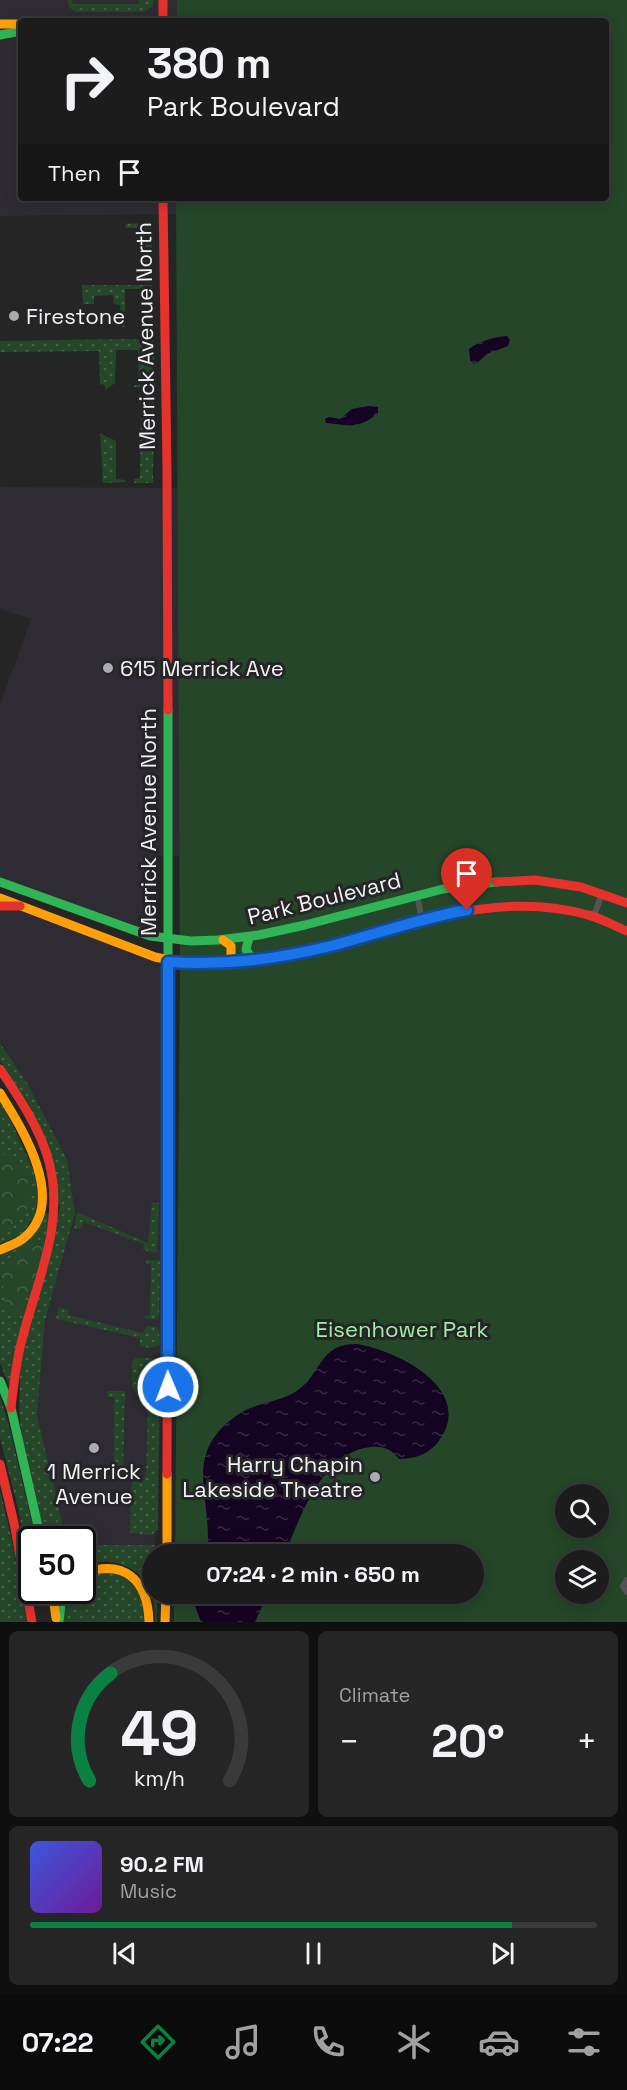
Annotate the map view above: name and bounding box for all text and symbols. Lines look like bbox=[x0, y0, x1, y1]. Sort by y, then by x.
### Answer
text: 380 m bbox=[147, 37, 272, 90]
icon: right bbox=[48, 42, 126, 120]
text: Park Boulevard bbox=[147, 89, 340, 124]
icon: arrive bbox=[113, 156, 146, 189]
text: Then bbox=[48, 159, 101, 187]
street label: Merrick Avenue North bbox=[129, 222, 161, 450]
place label: Firestone bbox=[26, 302, 125, 330]
marker: Firestone bbox=[7, 309, 21, 323]
place label: 615 Merrick Ave bbox=[120, 654, 284, 682]
marker: 615 Merrick Ave bbox=[101, 661, 115, 675]
street label: Merrick Avenue North bbox=[134, 708, 162, 936]
pin bbox=[441, 848, 492, 910]
icon: arrive bbox=[450, 857, 483, 890]
street label: Park Boulevard bbox=[244, 865, 404, 931]
park label: Eisenhower Park bbox=[316, 1315, 489, 1343]
position arrow bbox=[136, 1355, 200, 1419]
marker: 1 Merrick Avenue bbox=[87, 1441, 101, 1455]
place label: Harry Chapin Lakeside Theatre bbox=[182, 1450, 363, 1503]
place label: 1 Merrick Avenue bbox=[47, 1457, 141, 1510]
marker: Harry Chapin Lakeside Theatre bbox=[368, 1470, 382, 1484]
map controls bbox=[555, 1484, 609, 1604]
button: search bbox=[555, 1484, 609, 1538]
speed limit sign: 50 bbox=[18, 1526, 96, 1604]
button: layers bbox=[555, 1550, 609, 1604]
text: 07:24 · 2 min · 650 m bbox=[206, 1560, 420, 1588]
text: Climate bbox=[339, 1682, 410, 1708]
text: 49 bbox=[120, 1694, 198, 1773]
text: 20° bbox=[431, 1713, 505, 1770]
text: − bbox=[339, 1721, 359, 1763]
text: + bbox=[577, 1721, 597, 1763]
text: km/h bbox=[133, 1765, 185, 1792]
text: 90.2 FM bbox=[120, 1850, 204, 1878]
text: Music bbox=[120, 1878, 177, 1904]
icon: previous bbox=[108, 1937, 141, 1970]
icon: pause bbox=[297, 1937, 330, 1970]
icon: next bbox=[486, 1937, 519, 1970]
icon: directions bbox=[137, 2021, 179, 2063]
icon: music bbox=[222, 2021, 264, 2063]
icon: phone bbox=[307, 2021, 349, 2063]
icon: climate bbox=[393, 2021, 435, 2063]
icon: car bbox=[478, 2021, 520, 2063]
icon: filters bbox=[563, 2021, 605, 2063]
text: 07:22 bbox=[22, 2025, 94, 2060]

